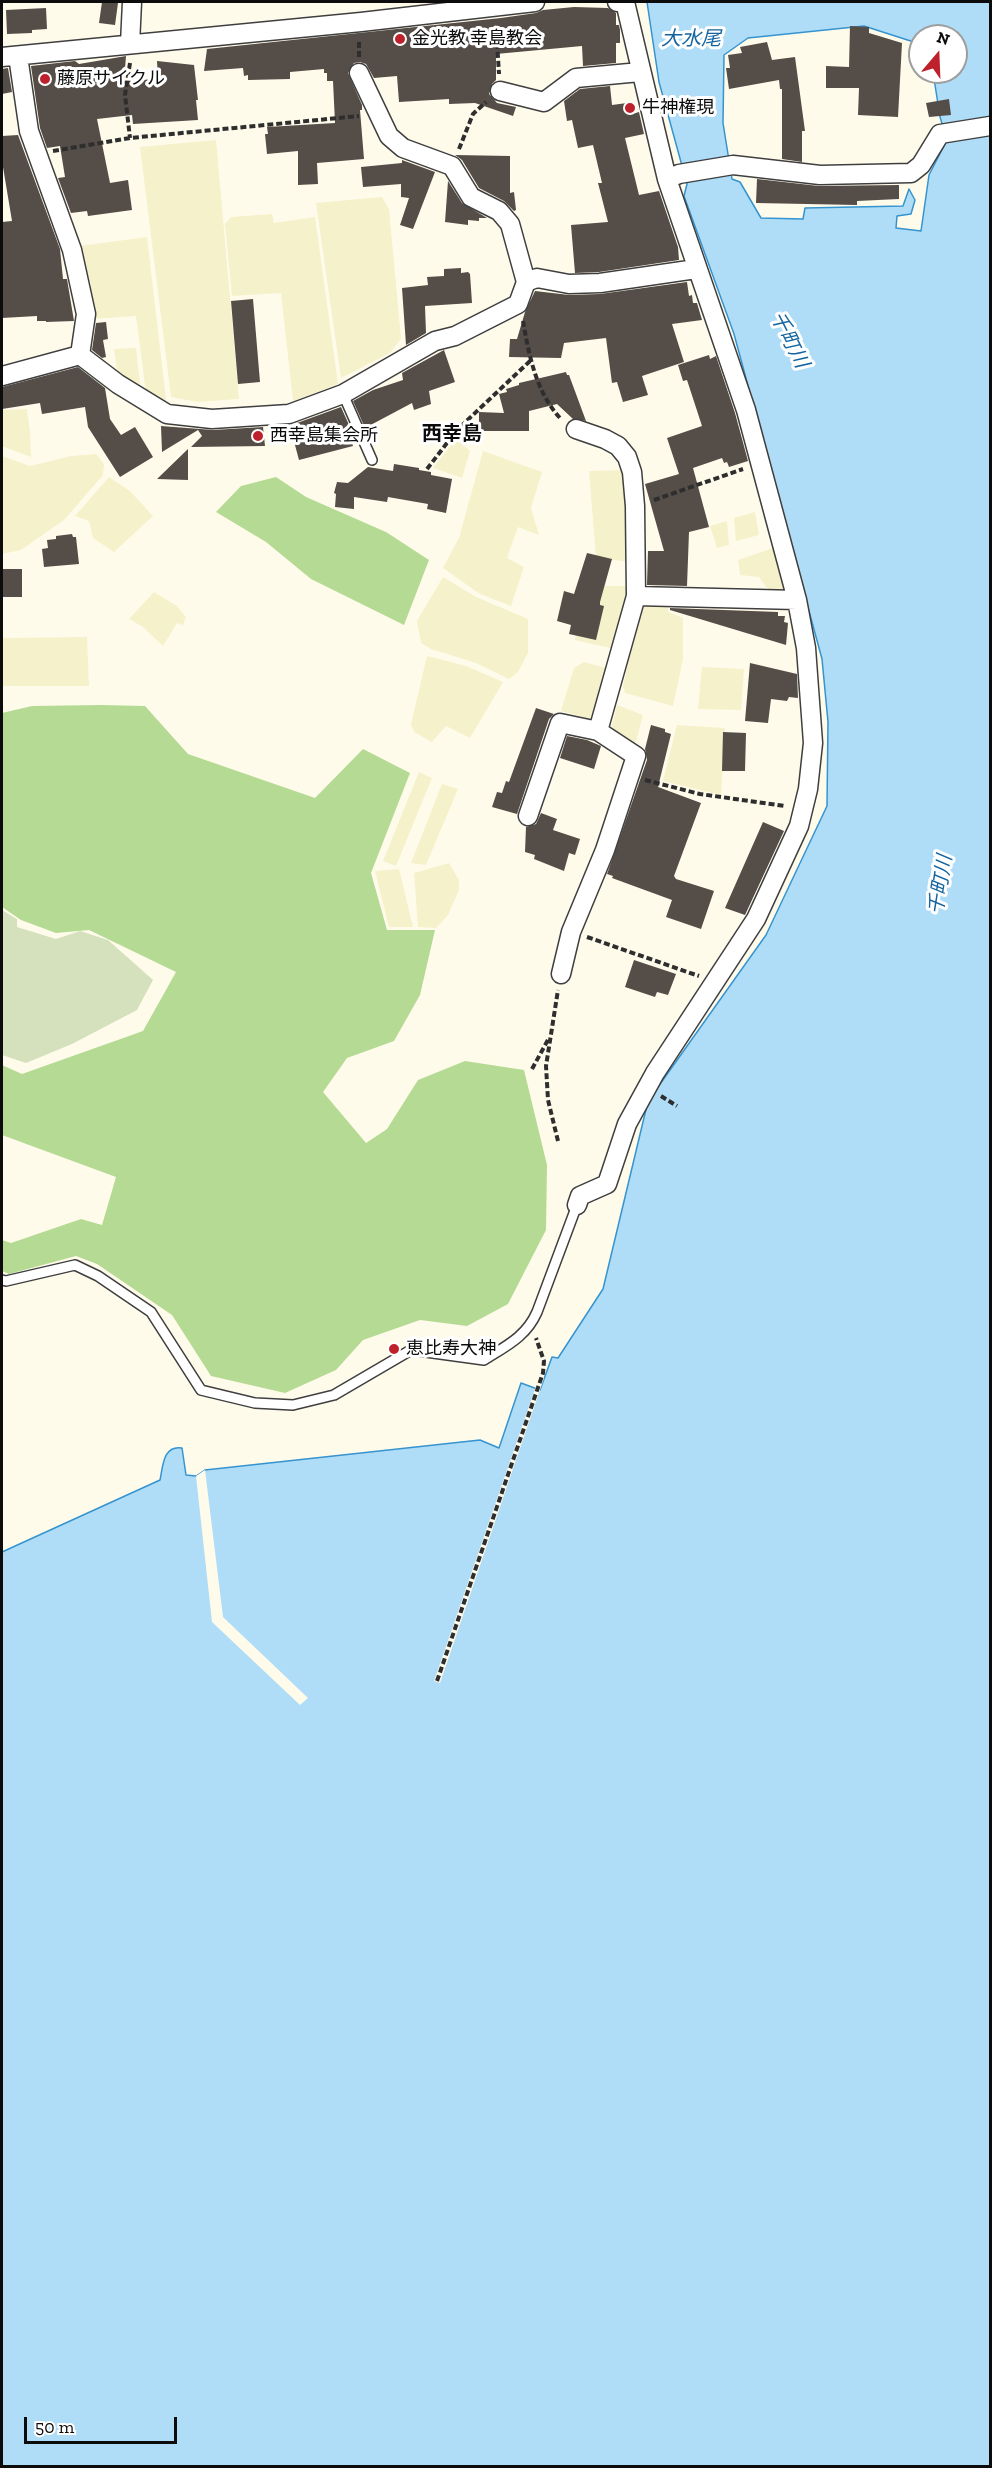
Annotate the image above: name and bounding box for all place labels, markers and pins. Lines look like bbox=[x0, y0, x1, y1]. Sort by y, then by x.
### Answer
place label: 金光教 幸島教会 bbox=[412, 28, 542, 50]
marker: 金光教 幸島教会 bbox=[393, 32, 407, 46]
place label: 藤原サイクル bbox=[57, 68, 165, 90]
marker: 藤原サイクル bbox=[38, 72, 52, 86]
place label: 牛神権現 bbox=[642, 97, 714, 119]
marker: 牛神権現 bbox=[623, 101, 637, 115]
place label: 西幸島集会所 bbox=[270, 425, 378, 447]
marker: 西幸島集会所 bbox=[251, 429, 265, 443]
place label: 恵比寿大神 bbox=[406, 1338, 496, 1360]
marker: 恵比寿大神 bbox=[387, 1342, 401, 1356]

